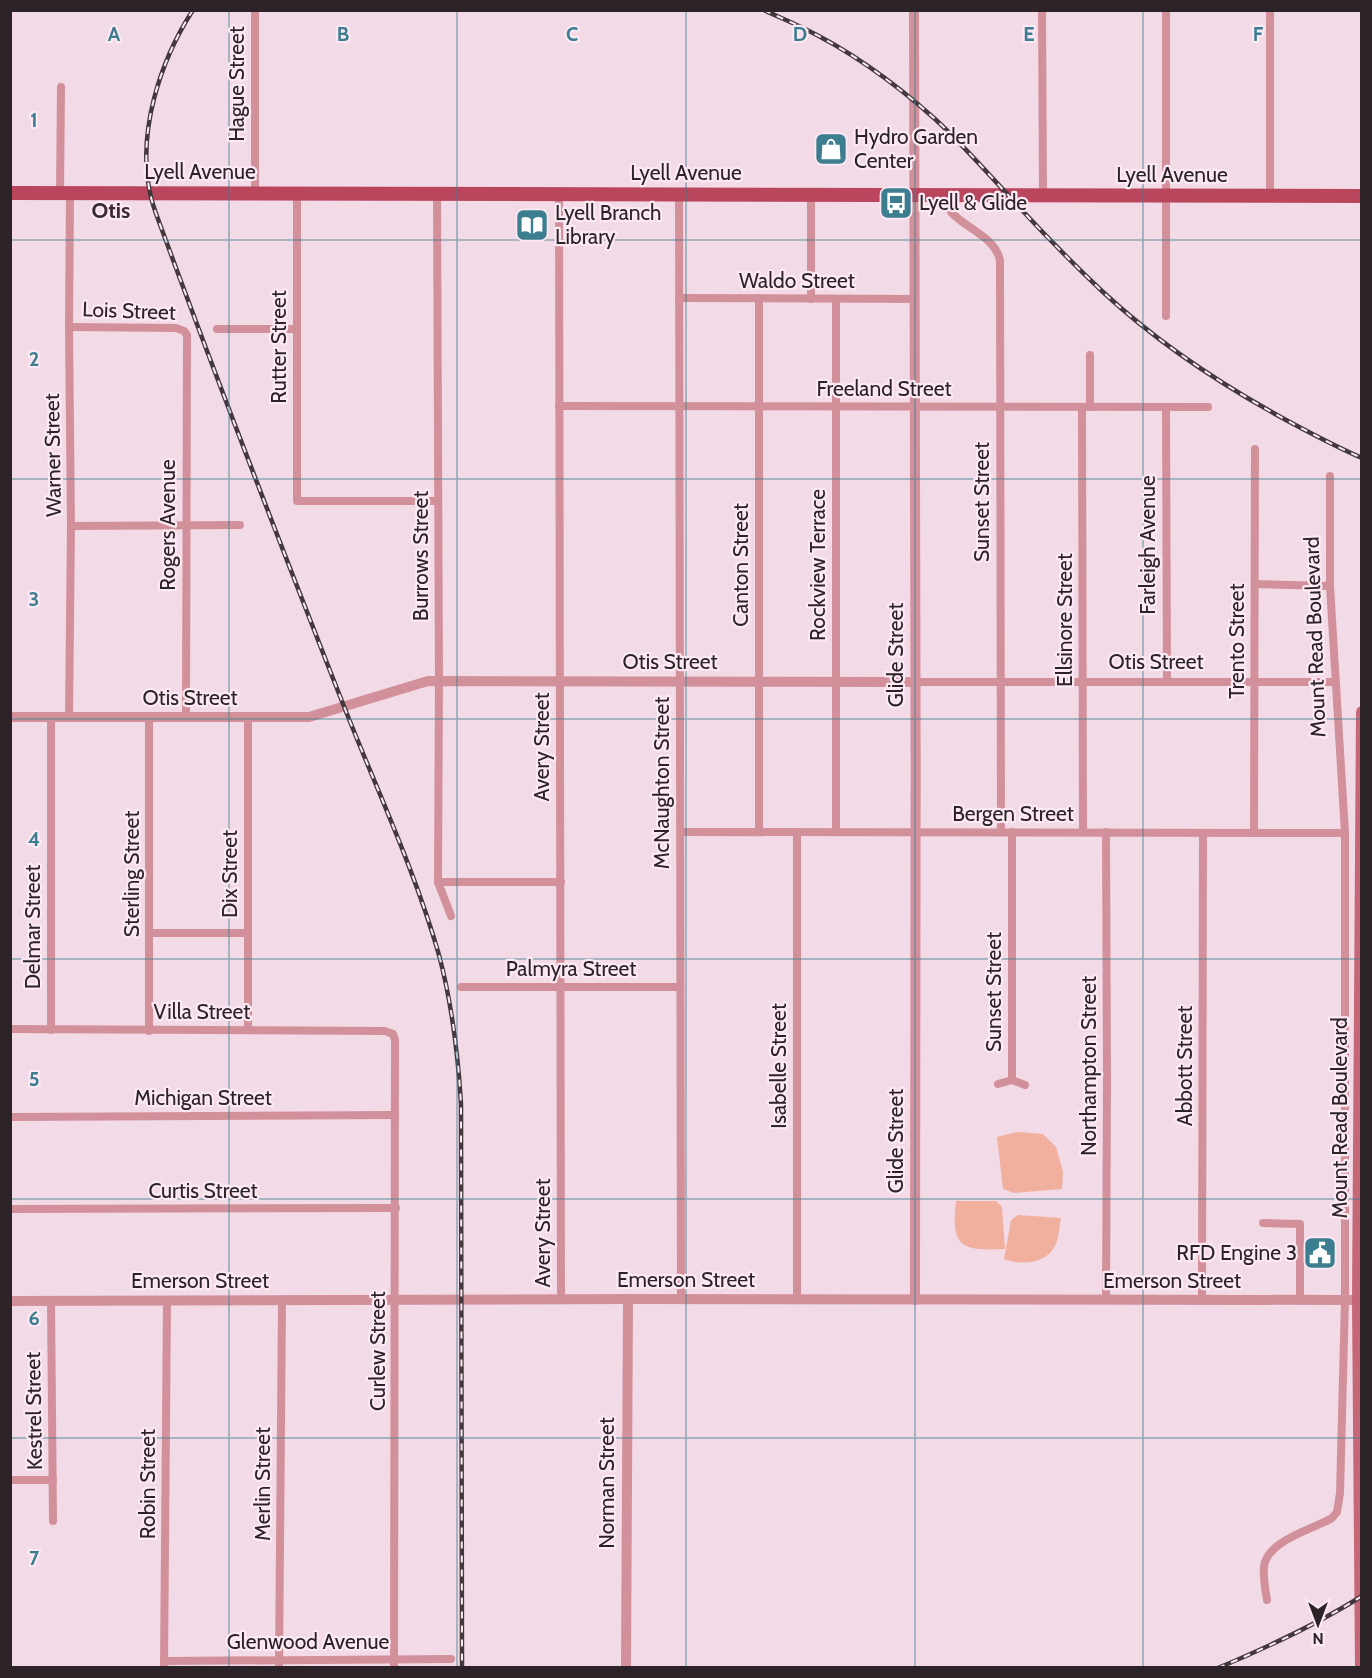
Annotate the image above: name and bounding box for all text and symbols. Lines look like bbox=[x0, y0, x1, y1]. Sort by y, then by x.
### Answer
text: A bbox=[108, 22, 121, 46]
text: B bbox=[337, 22, 349, 46]
text: C bbox=[566, 22, 578, 46]
text: D bbox=[793, 22, 807, 46]
text: E bbox=[1023, 22, 1035, 46]
text: F bbox=[1253, 22, 1264, 46]
street label: Hague Street bbox=[224, 26, 249, 142]
text: 1 bbox=[30, 108, 38, 132]
place label: Hydro Garden Center bbox=[854, 124, 978, 173]
shop icon: Hydro Garden Center bbox=[813, 131, 849, 167]
street label: Lyell Avenue bbox=[144, 159, 256, 184]
street label: Lyell Avenue bbox=[630, 160, 742, 185]
street label: Lyell Avenue bbox=[1116, 162, 1228, 187]
bus stop icon: Lyell & Glide bbox=[878, 185, 914, 221]
place label: Lyell & Glide bbox=[919, 190, 1027, 215]
district label: Otis bbox=[92, 197, 130, 224]
place label: Lyell Branch Library bbox=[555, 200, 661, 249]
library icon: Lyell Branch Library bbox=[514, 207, 550, 243]
street label: Waldo Street bbox=[739, 268, 855, 293]
street label: Rutter Street bbox=[266, 290, 291, 404]
street label: Lois Street bbox=[82, 296, 176, 325]
text: 2 bbox=[29, 347, 39, 371]
street label: Freeland Street bbox=[816, 376, 952, 401]
street label: Warner Street bbox=[39, 393, 66, 517]
street label: Sunset Street bbox=[969, 442, 994, 562]
street label: Rogers Avenue bbox=[155, 459, 180, 591]
street label: Farleigh Avenue bbox=[1135, 475, 1160, 615]
street label: Rockview Terrace bbox=[805, 489, 830, 641]
street label: Burrows Street bbox=[408, 491, 433, 621]
street label: Canton Street bbox=[728, 503, 753, 627]
street label: Mount Read Boulevard bbox=[1298, 536, 1331, 738]
street label: Ellsinore Street bbox=[1052, 553, 1077, 687]
street label: Trento Street bbox=[1224, 583, 1249, 699]
text: 3 bbox=[29, 587, 39, 611]
street label: Glide Street bbox=[883, 603, 908, 707]
street label: Otis Street bbox=[622, 649, 718, 674]
street label: Otis Street bbox=[1108, 649, 1204, 674]
street label: Otis Street bbox=[142, 685, 238, 710]
street label: Avery Street bbox=[529, 692, 554, 802]
street label: McNaughton Street bbox=[649, 697, 674, 869]
street label: Bergen Street bbox=[952, 801, 1074, 826]
street label: Sterling Street bbox=[119, 811, 144, 937]
text: 4 bbox=[28, 827, 40, 851]
street label: Dix Street bbox=[217, 830, 242, 918]
street label: Delmar Street bbox=[20, 865, 45, 989]
street label: Sunset Street bbox=[981, 932, 1006, 1052]
street label: Palmyra Street bbox=[506, 956, 636, 981]
street label: Northampton Street bbox=[1076, 976, 1101, 1156]
street label: Villa Street bbox=[154, 999, 250, 1024]
street label: Isabelle Street bbox=[766, 1003, 791, 1129]
street label: Abbott Street bbox=[1172, 1006, 1197, 1126]
street label: Mount Read Boulevard bbox=[1327, 1017, 1352, 1219]
text: 5 bbox=[29, 1067, 39, 1091]
street label: Michigan Street bbox=[134, 1085, 272, 1110]
street label: Glide Street bbox=[883, 1089, 908, 1193]
street label: Curtis Street bbox=[148, 1178, 258, 1203]
street label: Avery Street bbox=[530, 1178, 555, 1288]
public building icon: RFD Engine 3 bbox=[1302, 1235, 1338, 1271]
place label: RFD Engine 3 bbox=[1176, 1240, 1297, 1265]
street label: Emerson Street bbox=[617, 1267, 755, 1292]
street label: Emerson Street bbox=[131, 1268, 269, 1293]
street label: Emerson Street bbox=[1103, 1268, 1241, 1293]
street label: Curlew Street bbox=[365, 1291, 390, 1411]
text: 6 bbox=[28, 1306, 40, 1330]
street label: Kestrel Street bbox=[20, 1352, 47, 1470]
street label: Norman Street bbox=[594, 1417, 619, 1549]
street label: Merlin Street bbox=[250, 1427, 275, 1541]
street label: Robin Street bbox=[135, 1429, 160, 1539]
text: 7 bbox=[29, 1546, 40, 1570]
north arrow bbox=[1288, 1594, 1348, 1654]
street label: Glenwood Avenue bbox=[227, 1629, 389, 1654]
text: N bbox=[1312, 1629, 1324, 1648]

